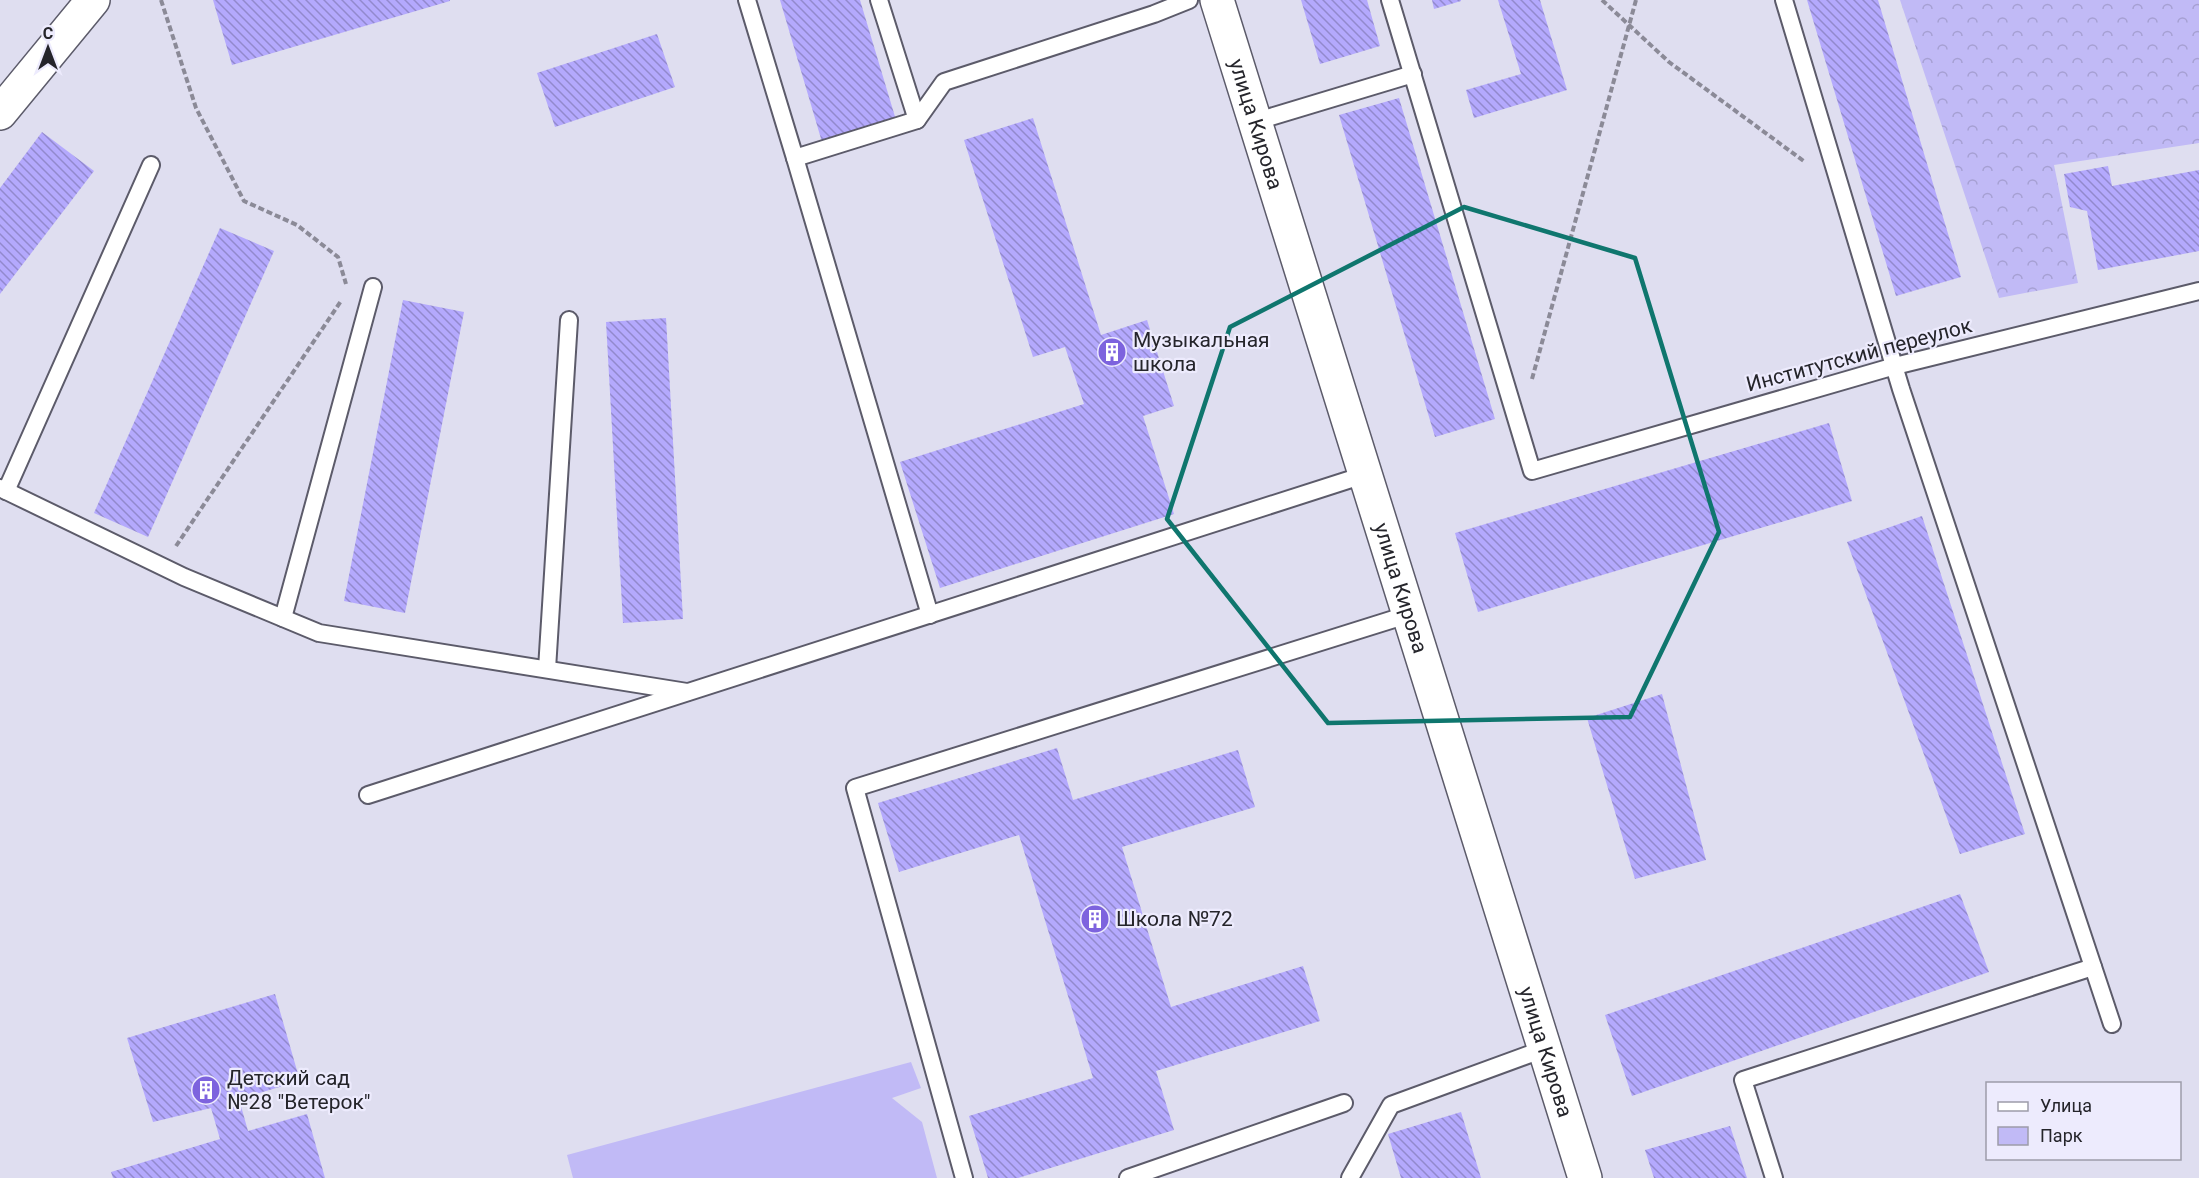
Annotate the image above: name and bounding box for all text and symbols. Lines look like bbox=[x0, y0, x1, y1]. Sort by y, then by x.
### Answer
north arrow bbox=[18, 18, 78, 78]
text: С bbox=[43, 24, 53, 43]
street label: улица Кирова bbox=[1224, 56, 1287, 192]
street label: Институтский переулок bbox=[1744, 313, 1975, 397]
place label: Музыкальная школа bbox=[1133, 328, 1270, 376]
building icon: Музыкальная школа bbox=[1096, 336, 1128, 368]
street label: улица Кирова bbox=[1369, 520, 1432, 656]
building icon: Школа №72 bbox=[1079, 903, 1111, 935]
place label: Школа №72 bbox=[1116, 907, 1233, 931]
street label: улица Кирова bbox=[1514, 984, 1577, 1120]
place label: Детский сад №28 "Ветерок" bbox=[227, 1066, 371, 1114]
building icon: Детский сад №28 "Ветерок" bbox=[190, 1074, 222, 1106]
legend bbox=[1986, 1082, 2181, 1160]
text: Улица bbox=[2040, 1095, 2092, 1116]
text: Парк bbox=[2040, 1125, 2083, 1146]

